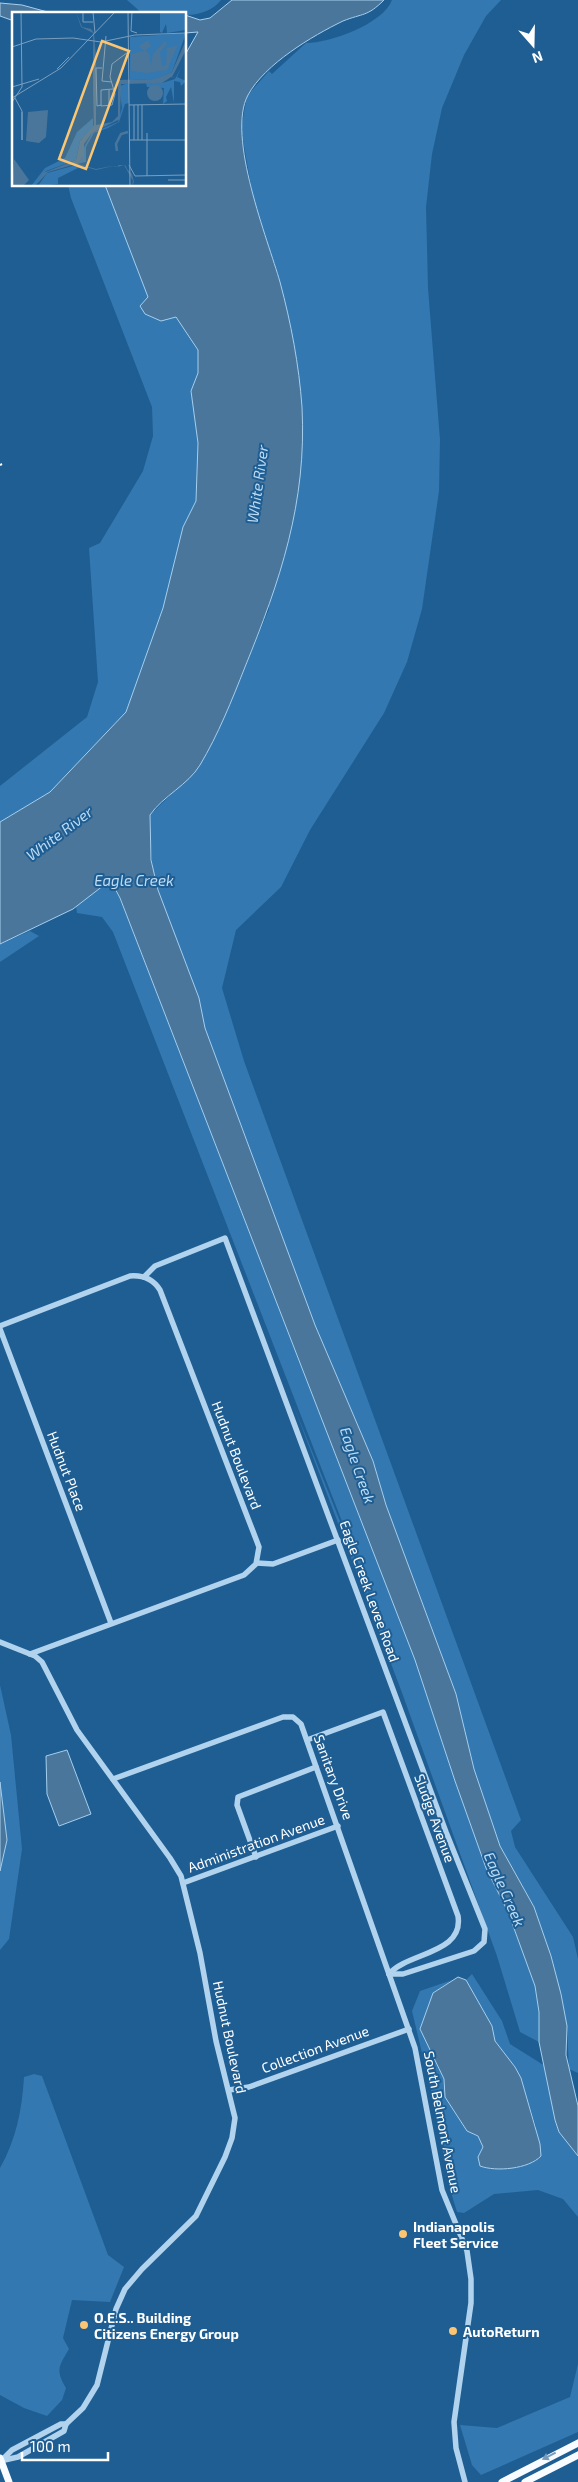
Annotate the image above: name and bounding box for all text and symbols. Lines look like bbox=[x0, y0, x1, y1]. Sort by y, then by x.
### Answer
inset map bbox=[12, 12, 186, 186]
north arrow bbox=[508, 20, 558, 70]
text: N bbox=[530, 48, 545, 67]
water label: White River bbox=[243, 443, 272, 524]
water label: White River bbox=[22, 802, 97, 864]
water label: Eagle Creek bbox=[94, 871, 174, 889]
street label: Hudnut Boulevard bbox=[209, 1398, 265, 1512]
water label: Eagle Creek bbox=[337, 1424, 380, 1506]
street label: Hudnut Place bbox=[44, 1429, 90, 1513]
street label: Eagle Creek Levee Road bbox=[337, 1518, 403, 1664]
street label: Sanitary Drive bbox=[311, 1732, 357, 1822]
street label: Sludge Avenue bbox=[411, 1771, 459, 1865]
street label: Administration Avenue bbox=[185, 1810, 327, 1876]
water label: Eagle Creek bbox=[481, 1849, 529, 1929]
street label: Hudnut Boulevard bbox=[210, 1979, 250, 2095]
street label: Collection Avenue bbox=[259, 2022, 371, 2076]
street label: South Belmont Avenue bbox=[421, 2050, 465, 2194]
place label: Indianapolis Fleet Service bbox=[413, 2218, 499, 2251]
marker: Indianapolis Fleet Service bbox=[397, 2228, 409, 2240]
place label: O.E.S.. Building Citizens Energy Group bbox=[94, 2309, 239, 2342]
marker: O.E.S.. Building Citizens Energy Group bbox=[78, 2319, 90, 2331]
place label: AutoReturn bbox=[463, 2323, 540, 2340]
marker: AutoReturn bbox=[447, 2325, 459, 2337]
scale bar bbox=[22, 2430, 109, 2462]
text: 100 m bbox=[30, 2437, 71, 2455]
one-way arrow bbox=[542, 2452, 556, 2460]

